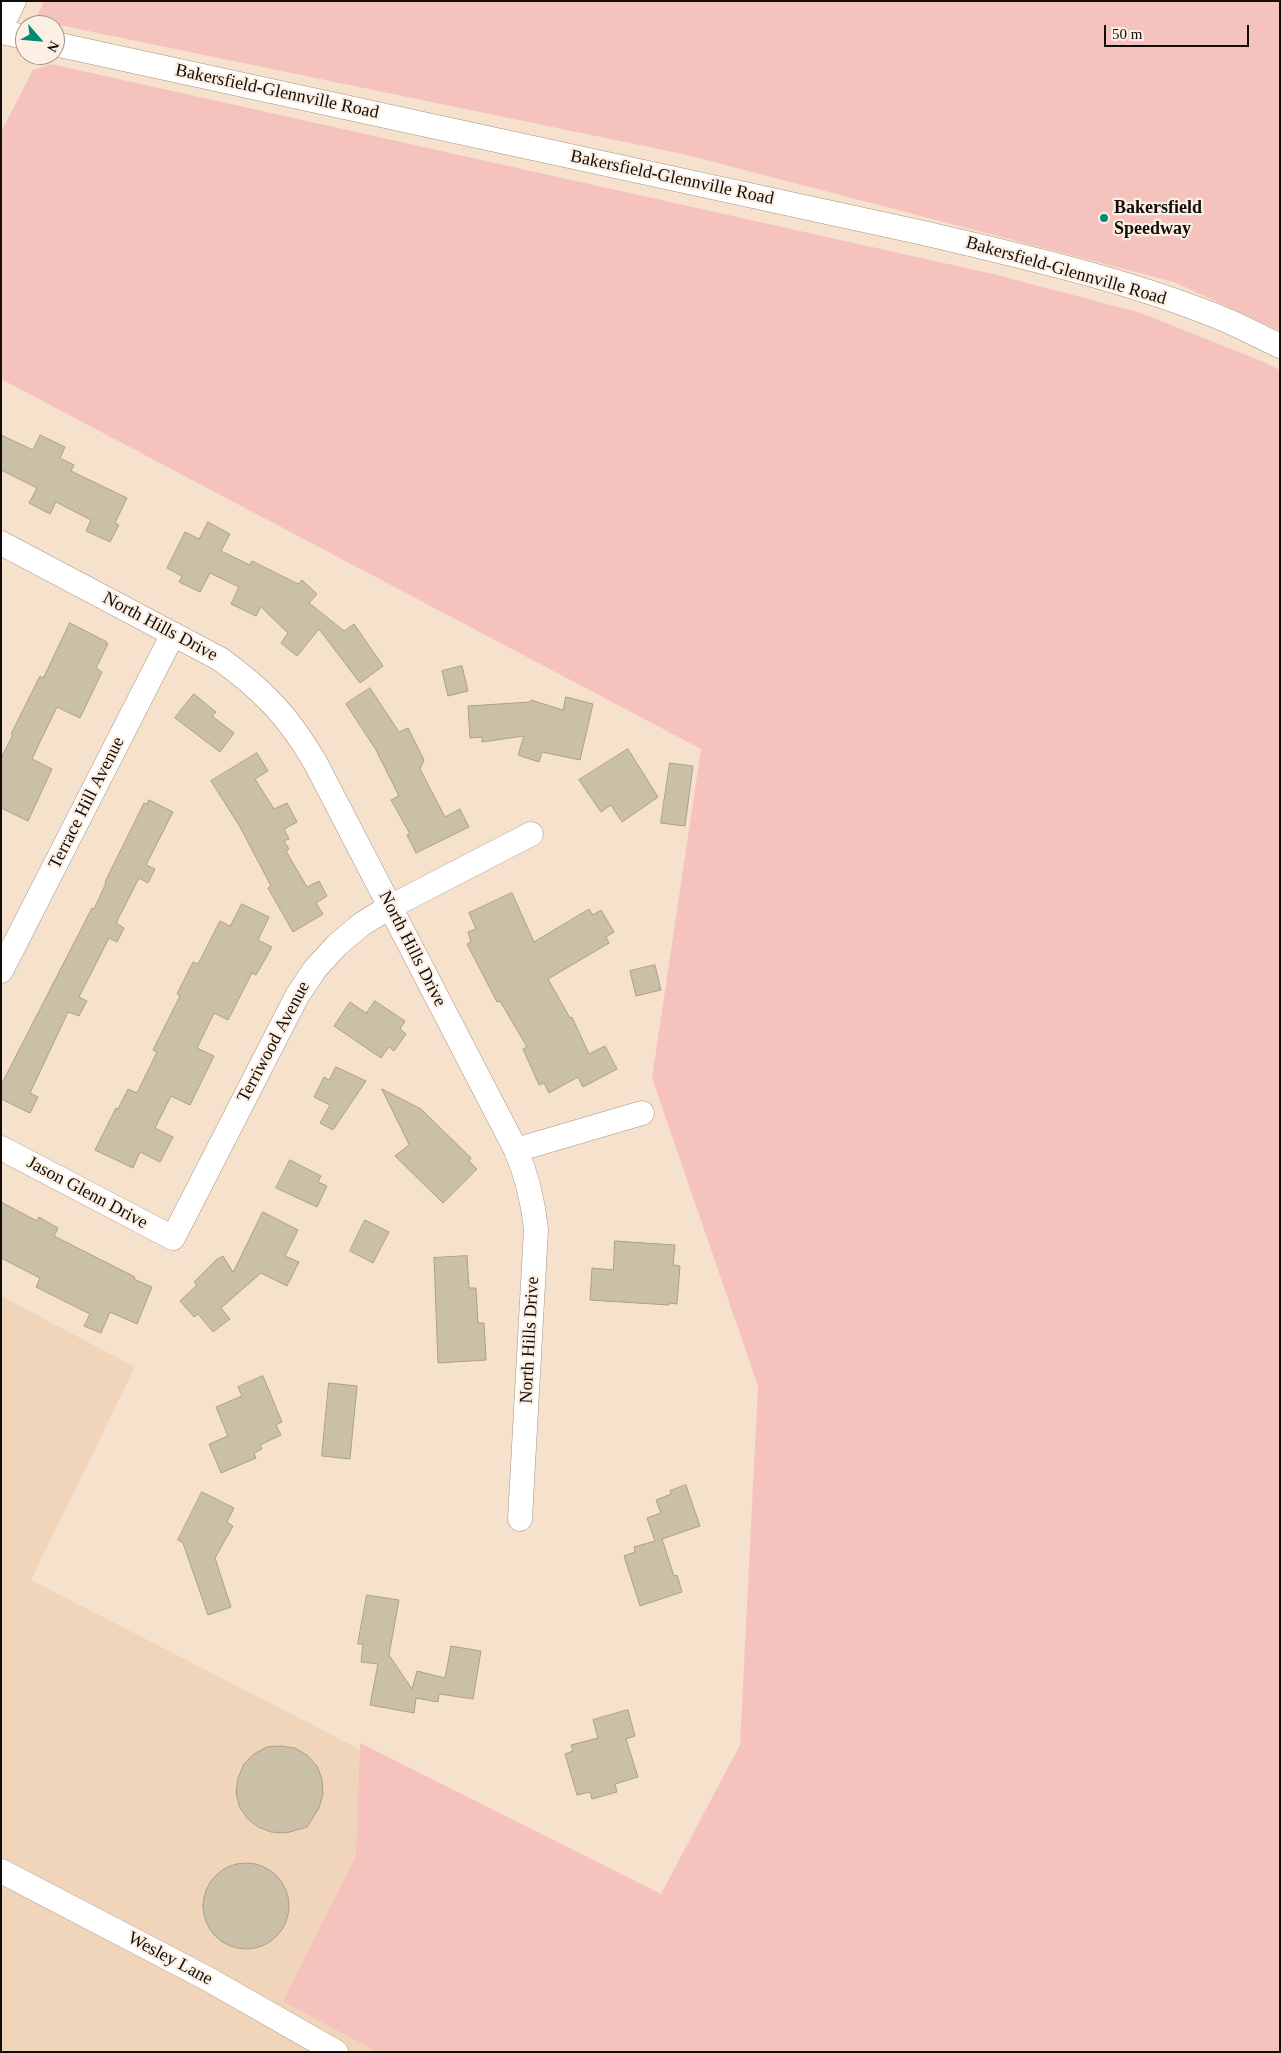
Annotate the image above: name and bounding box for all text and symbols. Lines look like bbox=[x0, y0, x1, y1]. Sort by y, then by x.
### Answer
north arrow bbox=[15, 15, 65, 65]
scale bar bbox=[1106, 15, 1251, 47]
text: 50 m bbox=[1112, 26, 1142, 42]
text: N bbox=[44, 39, 62, 54]
street label: Bakersfield-Glennville Road bbox=[173, 60, 381, 124]
street label: Bakersfield-Glennville Road bbox=[568, 146, 776, 210]
place label: Bakersfield Speedway bbox=[1114, 197, 1202, 240]
marker: Bakersfield Speedway bbox=[1098, 212, 1110, 224]
street label: Bakersfield-Glennville Road bbox=[963, 232, 1169, 310]
street label: North Hills Drive bbox=[99, 588, 221, 666]
street label: Terrace Hill Avenue bbox=[44, 733, 130, 873]
street label: North Hills Drive bbox=[374, 888, 450, 1010]
street label: Terriwood Avenue bbox=[233, 978, 315, 1106]
street label: Jason Glenn Drive bbox=[23, 1152, 151, 1234]
street label: North Hills Drive bbox=[516, 1276, 544, 1404]
street label: Wesley Lane bbox=[124, 1928, 216, 1990]

